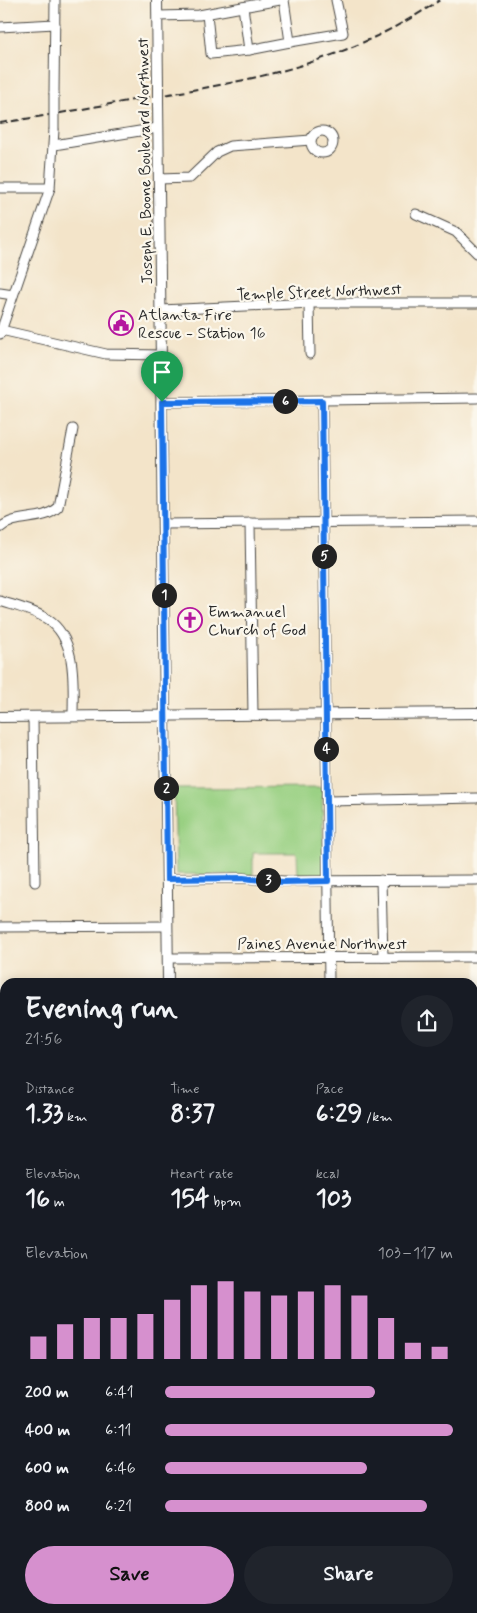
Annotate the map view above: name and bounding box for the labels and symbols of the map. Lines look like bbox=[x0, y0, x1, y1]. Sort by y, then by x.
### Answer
street label: Joseph E. Boone Boulevard Northwest bbox=[133, 37, 158, 284]
street label: Temple Street Northwest bbox=[236, 279, 402, 306]
place label: Atlanta Fire Rescue - Station 16 bbox=[138, 305, 266, 344]
public building icon: Atlanta Fire Rescue - Station 16 bbox=[108, 310, 134, 336]
pin bbox=[141, 351, 183, 402]
pin: 6 bbox=[272, 388, 298, 414]
pin: 5 bbox=[312, 544, 336, 568]
pin: 1 bbox=[152, 582, 176, 608]
place label: Emmanuel Church of God bbox=[208, 602, 306, 641]
church icon: Emmanuel Church of God bbox=[177, 607, 203, 633]
pin: 4 bbox=[314, 736, 338, 762]
pin: 2 bbox=[154, 776, 178, 800]
pin: 3 bbox=[256, 868, 280, 892]
street label: Paines Avenue Northwest bbox=[237, 934, 407, 955]

